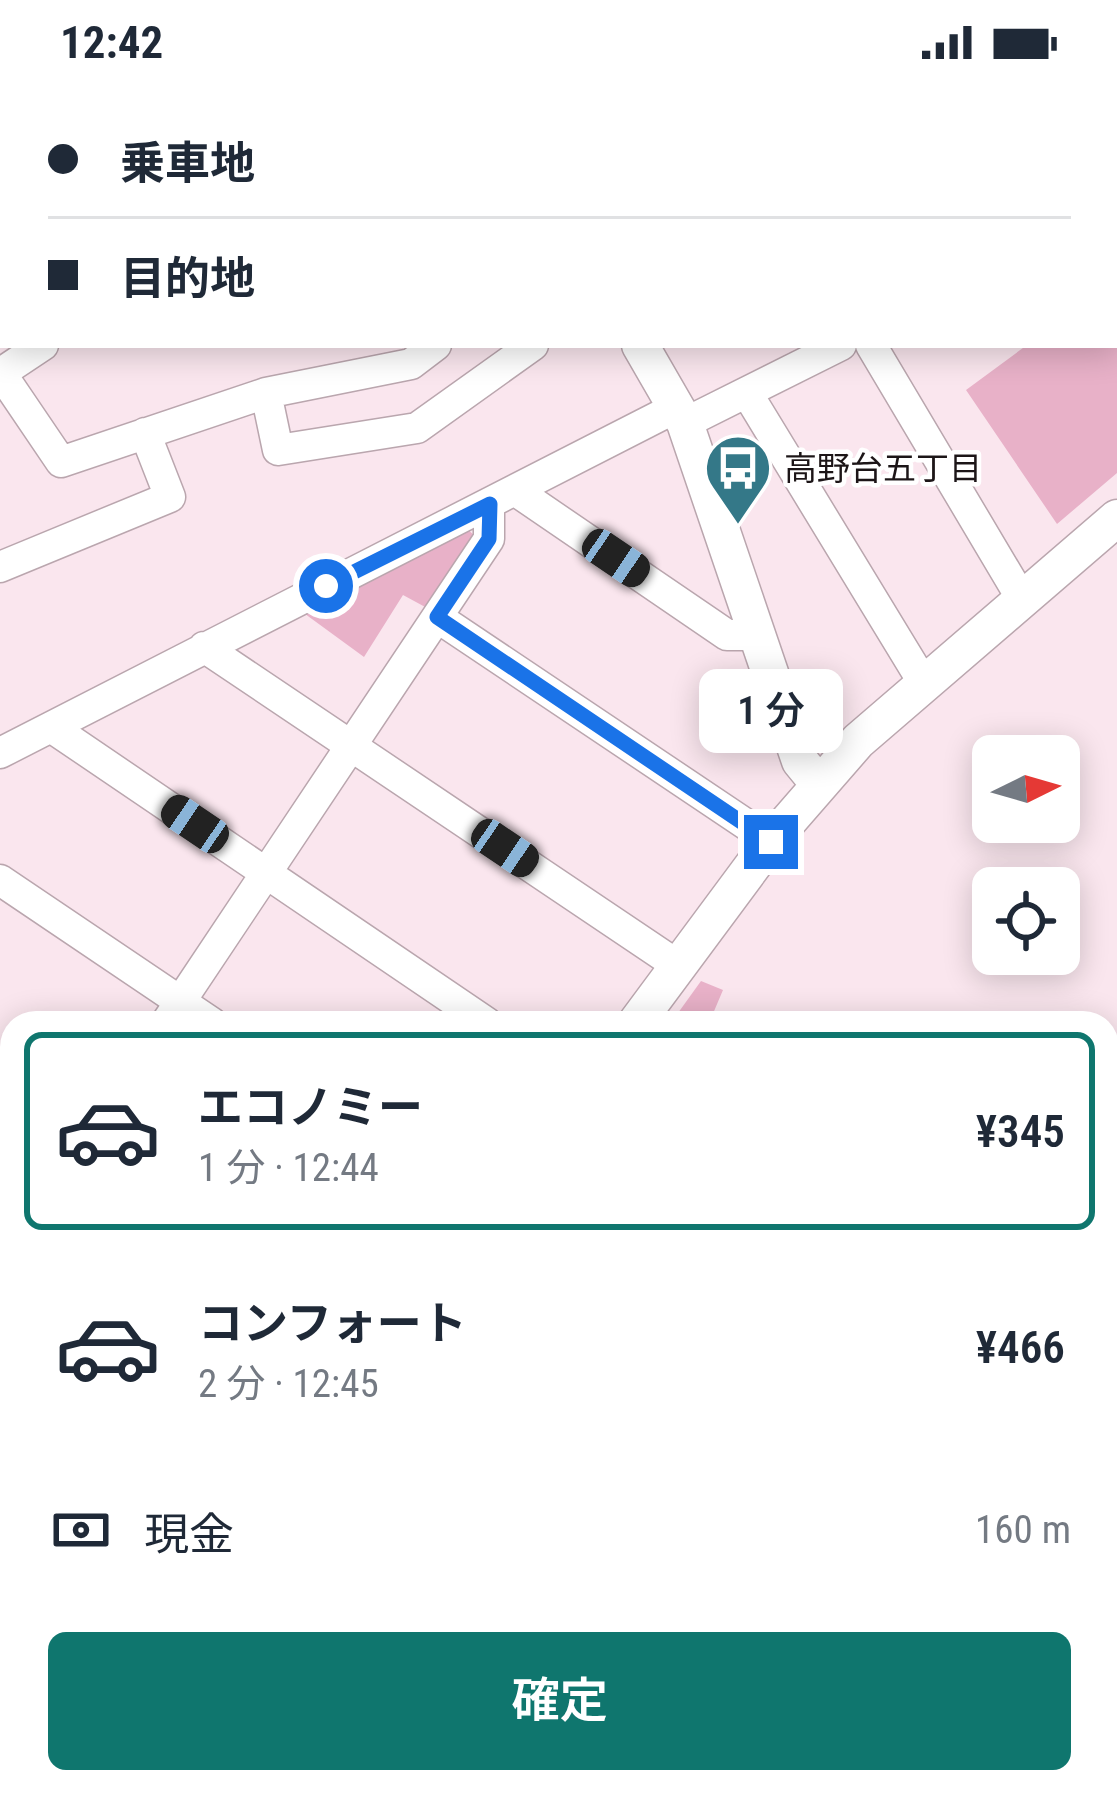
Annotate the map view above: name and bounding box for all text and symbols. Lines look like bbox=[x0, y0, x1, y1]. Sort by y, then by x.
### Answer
text: 12:42 bbox=[60, 16, 163, 69]
text: 乗車地 bbox=[120, 137, 255, 190]
text: 目的地 bbox=[120, 252, 255, 305]
bus stop icon: 高野台五丁目 bbox=[703, 433, 773, 527]
place label: 高野台五丁目 bbox=[784, 449, 982, 488]
car bbox=[576, 523, 656, 593]
route start bbox=[299, 559, 353, 613]
callout: 1 分 bbox=[699, 668, 843, 752]
text: 1 分 bbox=[737, 688, 805, 734]
north arrow bbox=[972, 735, 1080, 843]
map controls bbox=[972, 735, 1080, 975]
car bbox=[155, 789, 235, 859]
car bbox=[465, 813, 545, 883]
route end bbox=[744, 815, 798, 869]
button: locate bbox=[972, 867, 1080, 975]
icon: car bbox=[54, 1077, 162, 1185]
text: エコノミー bbox=[198, 1081, 423, 1134]
text: ¥345 bbox=[976, 1105, 1065, 1158]
text: 1 分 · 12:44 bbox=[198, 1145, 379, 1191]
icon: car bbox=[54, 1293, 162, 1401]
text: コンフォート bbox=[198, 1297, 467, 1350]
text: ¥466 bbox=[976, 1321, 1065, 1374]
text: 2 分 · 12:45 bbox=[198, 1361, 379, 1407]
icon: cash bbox=[48, 1497, 114, 1563]
text: 160 m bbox=[975, 1507, 1071, 1553]
text: 現金 bbox=[144, 1508, 234, 1561]
button: 確定 bbox=[48, 1632, 1071, 1770]

